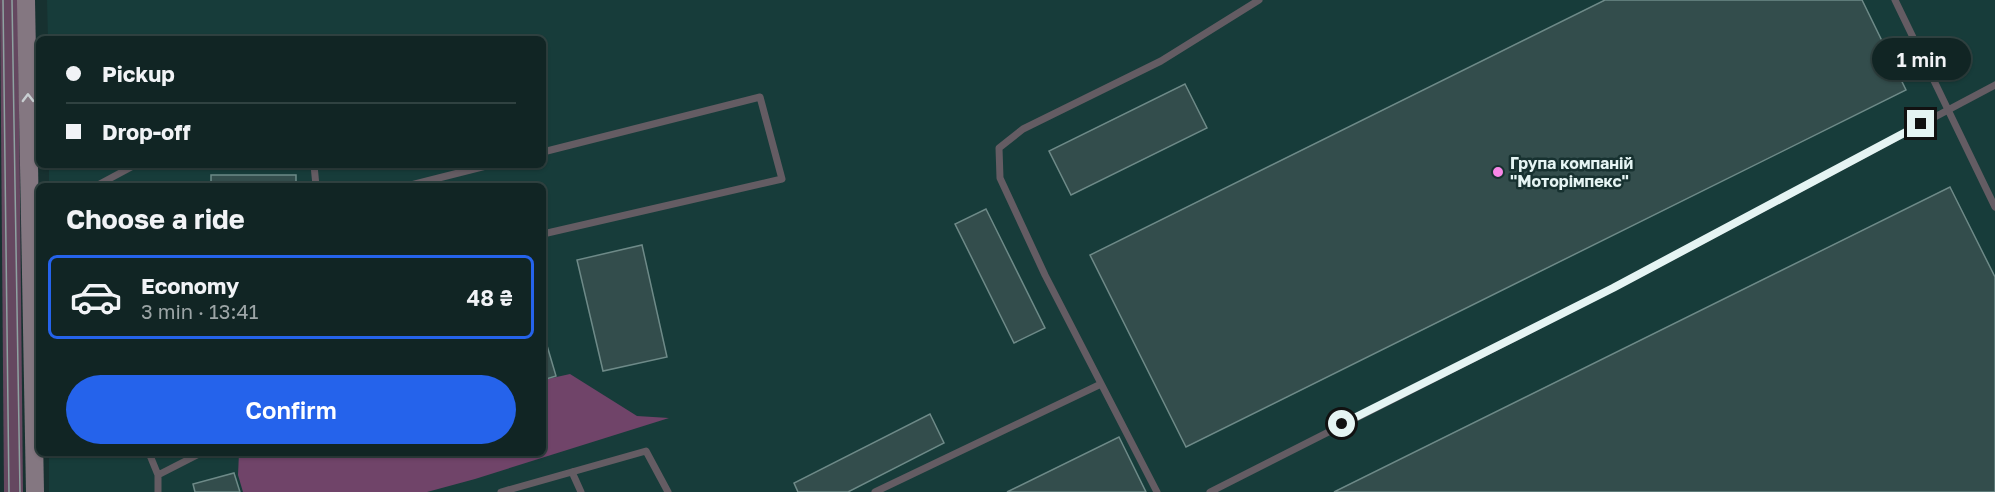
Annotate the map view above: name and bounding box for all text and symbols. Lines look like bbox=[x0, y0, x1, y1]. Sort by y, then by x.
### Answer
callout: 1 min bbox=[1872, 37, 1970, 79]
text: 1 min bbox=[1896, 47, 1947, 71]
text: Pickup bbox=[102, 60, 175, 87]
one-way arrow bbox=[22, 93, 34, 102]
route end bbox=[1907, 110, 1934, 137]
text: Drop-off bbox=[102, 118, 191, 145]
place label: Група компаній "Моторімпекс" bbox=[1510, 153, 1633, 191]
marker: Група компаній "Моторімпекс" bbox=[1491, 165, 1505, 179]
text: Choose a ride bbox=[66, 203, 245, 235]
icon: car bbox=[69, 270, 123, 324]
text: Economy bbox=[141, 272, 239, 299]
text: 48 ₴ bbox=[466, 284, 513, 311]
text: 3 min · 13:41 bbox=[141, 299, 258, 323]
button: Confirm bbox=[66, 375, 516, 444]
route start bbox=[1328, 410, 1355, 437]

